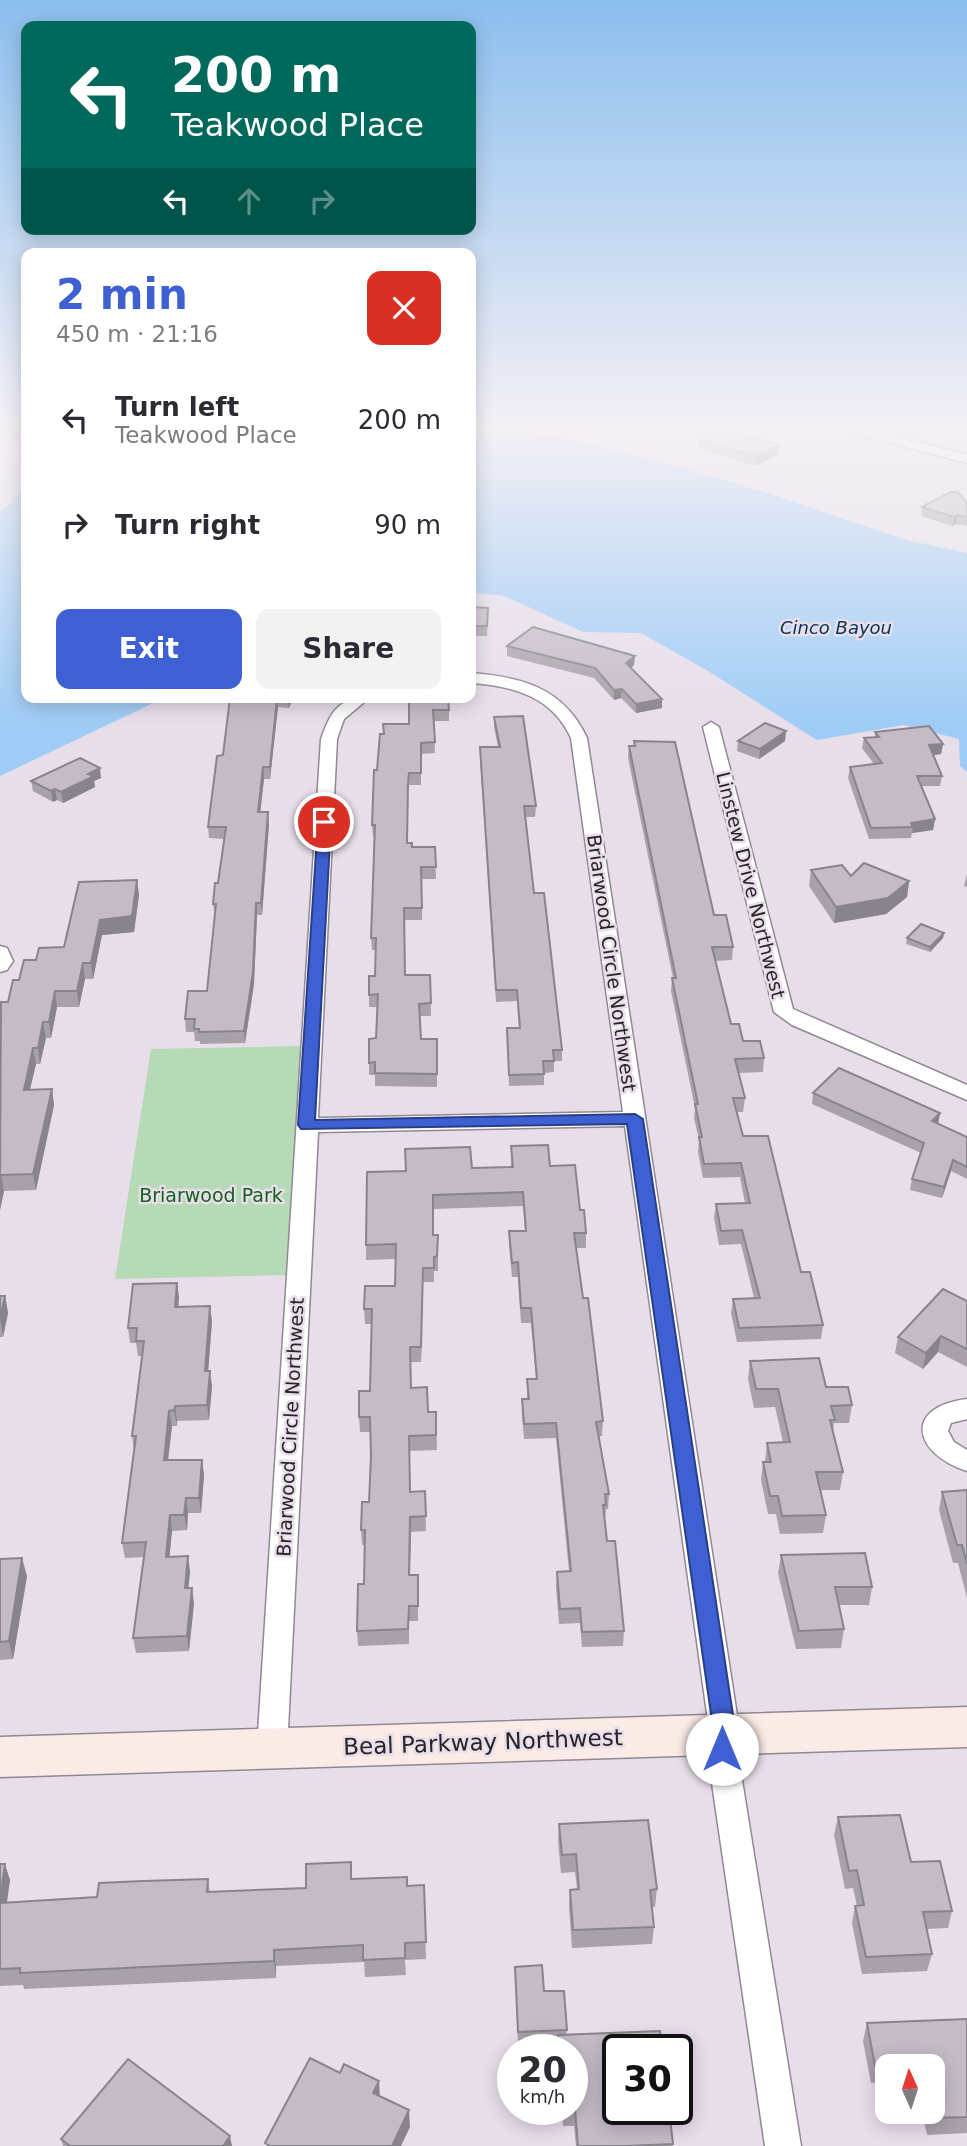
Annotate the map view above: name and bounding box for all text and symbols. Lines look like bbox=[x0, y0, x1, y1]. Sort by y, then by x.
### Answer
text: 200 m bbox=[171, 47, 341, 104]
icon: left bbox=[56, 49, 147, 140]
text: Teakwood Place bbox=[171, 106, 424, 144]
icon: left bbox=[157, 182, 195, 220]
icon: ahead bbox=[230, 182, 268, 220]
icon: right bbox=[303, 182, 341, 220]
text: 2 min bbox=[56, 270, 188, 319]
button: close bbox=[367, 271, 441, 345]
text: 450 m · 21:16 bbox=[56, 321, 218, 347]
text: Turn left bbox=[115, 392, 239, 422]
icon: left bbox=[56, 401, 94, 439]
text: 200 m bbox=[358, 405, 441, 435]
text: Teakwood Place bbox=[115, 422, 297, 448]
icon: right bbox=[56, 506, 94, 544]
text: Turn right bbox=[115, 510, 260, 540]
text: 90 m bbox=[374, 510, 441, 540]
button: Exit bbox=[56, 609, 242, 689]
button: Share bbox=[256, 609, 441, 689]
water label: Cinco Bayou bbox=[780, 617, 892, 638]
street label: Linstew Drive Northwest bbox=[712, 769, 790, 1001]
pin bbox=[294, 792, 354, 852]
icon: arrive bbox=[305, 803, 343, 841]
street label: Briarwood Circle Northwest bbox=[583, 833, 641, 1093]
park label: Briarwood Park bbox=[139, 1184, 283, 1206]
street label: Briarwood Circle Northwest bbox=[272, 1297, 308, 1557]
position arrow bbox=[685, 1712, 759, 1786]
street label: Beal Parkway Northwest bbox=[343, 1724, 623, 1760]
speed limit sign: 30 bbox=[602, 2034, 693, 2125]
text: 20 bbox=[518, 2050, 567, 2090]
north arrow bbox=[875, 2054, 945, 2124]
map controls bbox=[875, 2054, 945, 2124]
text: km/h bbox=[520, 2086, 565, 2107]

